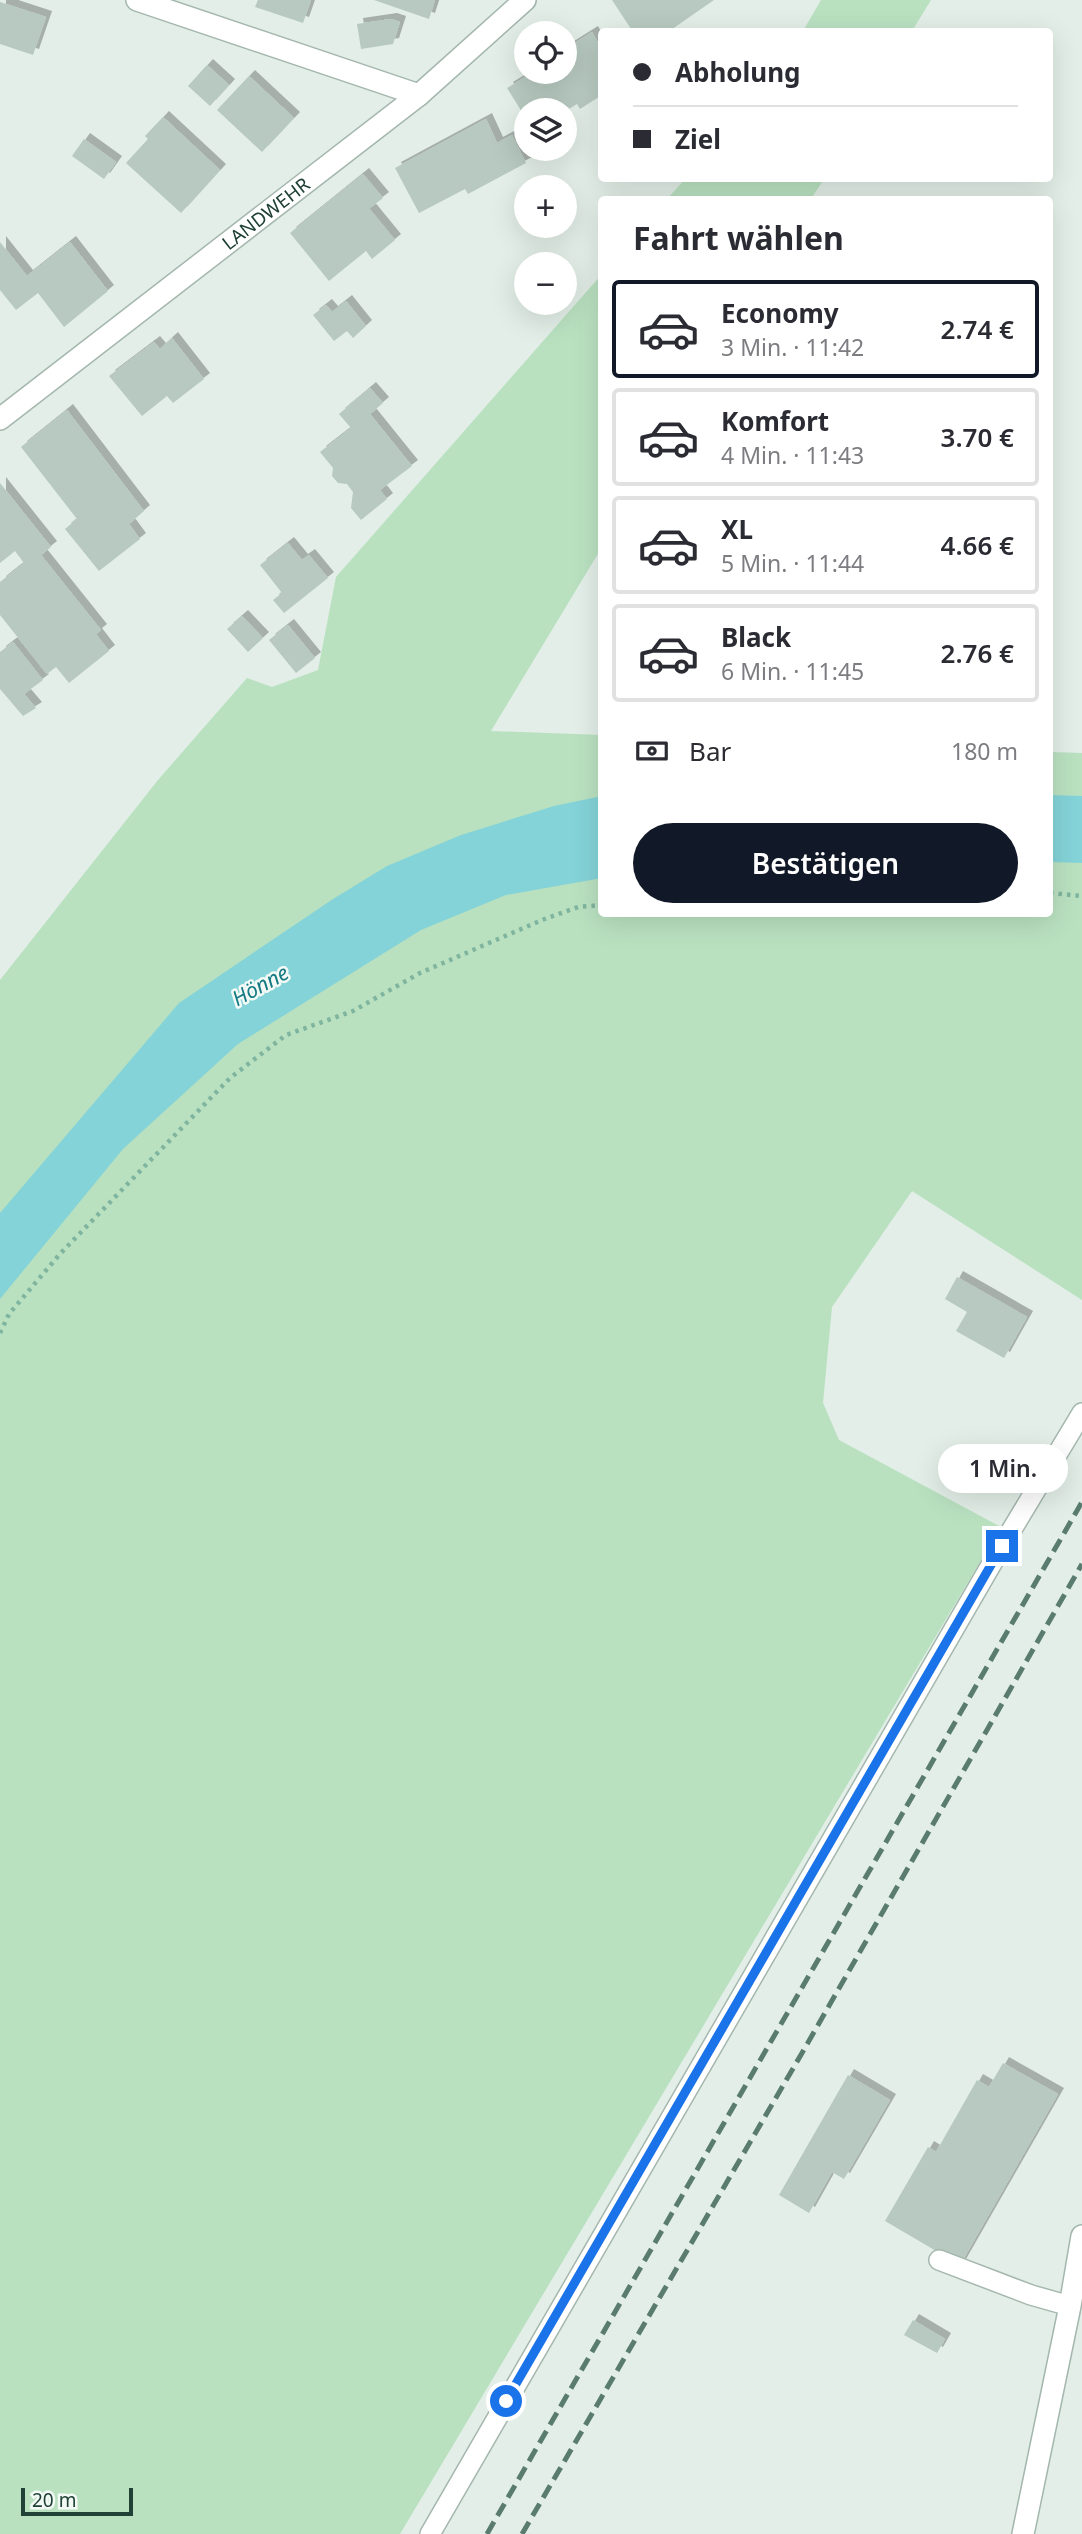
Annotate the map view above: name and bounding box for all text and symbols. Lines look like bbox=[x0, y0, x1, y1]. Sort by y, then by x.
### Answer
map controls bbox=[514, 21, 577, 315]
button: locate bbox=[514, 21, 577, 84]
text: Abholung bbox=[675, 54, 801, 90]
button: layers bbox=[514, 98, 577, 161]
text: Ziel bbox=[675, 121, 721, 157]
street label: LANDWEHR bbox=[217, 171, 315, 256]
button: + bbox=[514, 175, 577, 238]
text: Fahrt wählen bbox=[633, 216, 844, 259]
button: − bbox=[514, 252, 577, 315]
text: Economy bbox=[721, 295, 839, 331]
icon: car bbox=[637, 298, 700, 361]
text: 2.74 € bbox=[941, 311, 1014, 347]
text: 3 Min. · 11:42 bbox=[721, 331, 864, 363]
text: Komfort bbox=[721, 403, 829, 439]
icon: car bbox=[637, 406, 700, 469]
text: 3.70 € bbox=[941, 419, 1014, 455]
text: 4 Min. · 11:43 bbox=[721, 439, 864, 471]
text: XL bbox=[721, 511, 753, 547]
icon: car bbox=[637, 514, 700, 577]
text: 4.66 € bbox=[941, 527, 1014, 563]
text: 5 Min. · 11:44 bbox=[721, 547, 864, 579]
text: Black bbox=[721, 619, 791, 655]
icon: car bbox=[637, 622, 700, 685]
text: 2.76 € bbox=[941, 635, 1014, 671]
text: 6 Min. · 11:45 bbox=[721, 655, 864, 687]
icon: cash bbox=[633, 732, 671, 770]
text: Bar bbox=[689, 733, 731, 769]
text: 180 m bbox=[951, 735, 1018, 767]
button: Bestätigen bbox=[633, 823, 1018, 903]
water label: Hönne bbox=[227, 958, 293, 1012]
callout: 1 Min. bbox=[937, 1444, 1067, 1494]
text: 1 Min. bbox=[969, 1452, 1037, 1484]
route end bbox=[986, 1530, 1018, 1562]
route start bbox=[490, 2385, 522, 2417]
scale bar bbox=[21, 2485, 133, 2517]
text: 20 m bbox=[32, 2487, 76, 2513]

